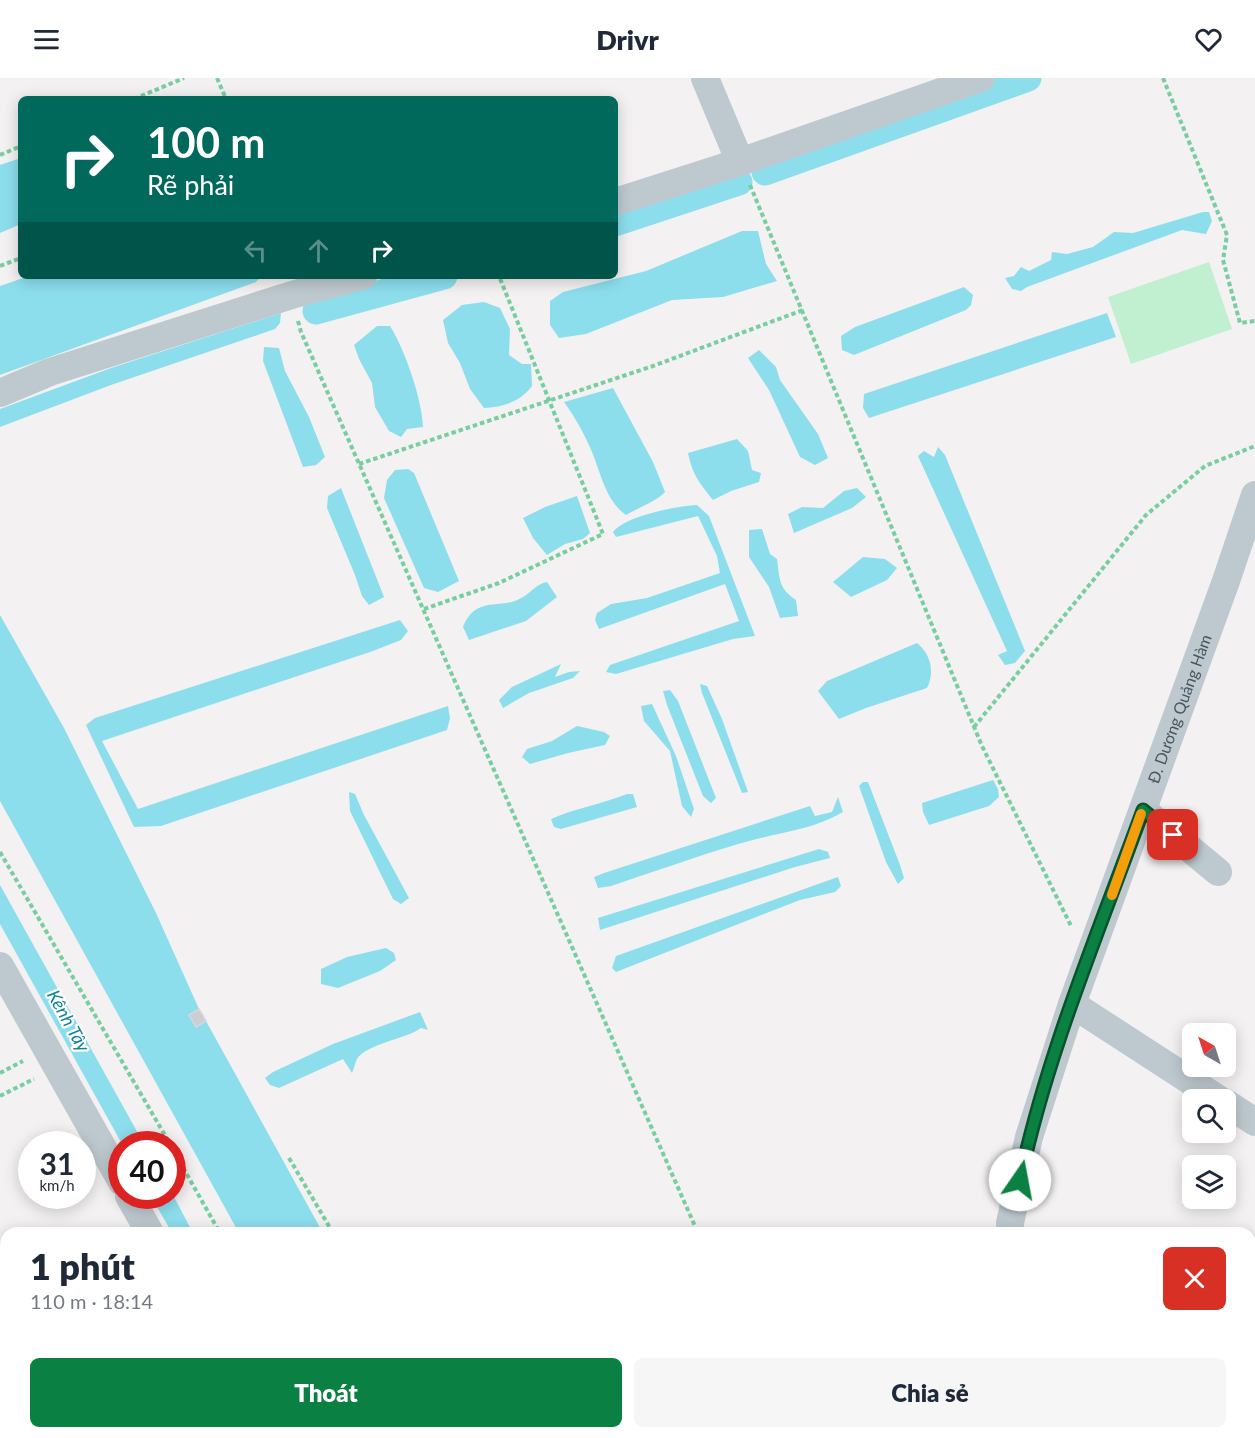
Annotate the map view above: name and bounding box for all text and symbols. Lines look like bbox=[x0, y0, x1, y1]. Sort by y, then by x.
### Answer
icon: menu bbox=[30, 23, 63, 56]
text: Drivr bbox=[596, 23, 659, 56]
icon: heart bbox=[1192, 23, 1225, 56]
text: 100 m bbox=[147, 117, 265, 167]
icon: right bbox=[48, 120, 126, 198]
text: Rẽ phải bbox=[147, 168, 234, 201]
icon: left bbox=[239, 234, 272, 267]
icon: ahead bbox=[302, 234, 335, 267]
icon: right bbox=[365, 234, 398, 267]
street label: Đ. Dương Quảng Hàm bbox=[1143, 632, 1215, 786]
pin bbox=[1147, 809, 1198, 860]
icon: arrive bbox=[1156, 818, 1189, 851]
water label: Kênh Tây bbox=[43, 986, 95, 1056]
north arrow bbox=[1182, 1023, 1236, 1077]
map controls bbox=[1182, 1023, 1236, 1209]
button: search bbox=[1182, 1089, 1236, 1143]
speed limit sign: 40 bbox=[108, 1131, 186, 1209]
text: 31 bbox=[40, 1145, 74, 1181]
position arrow bbox=[988, 1148, 1052, 1212]
button: layers bbox=[1182, 1155, 1236, 1209]
text: km/h bbox=[39, 1176, 75, 1194]
text: 1 phút bbox=[30, 1244, 135, 1288]
button: close bbox=[1163, 1247, 1226, 1310]
text: 110 m · 18:14 bbox=[30, 1289, 153, 1313]
button: Thoát bbox=[30, 1358, 622, 1427]
button: Chia sẻ bbox=[634, 1358, 1226, 1427]

